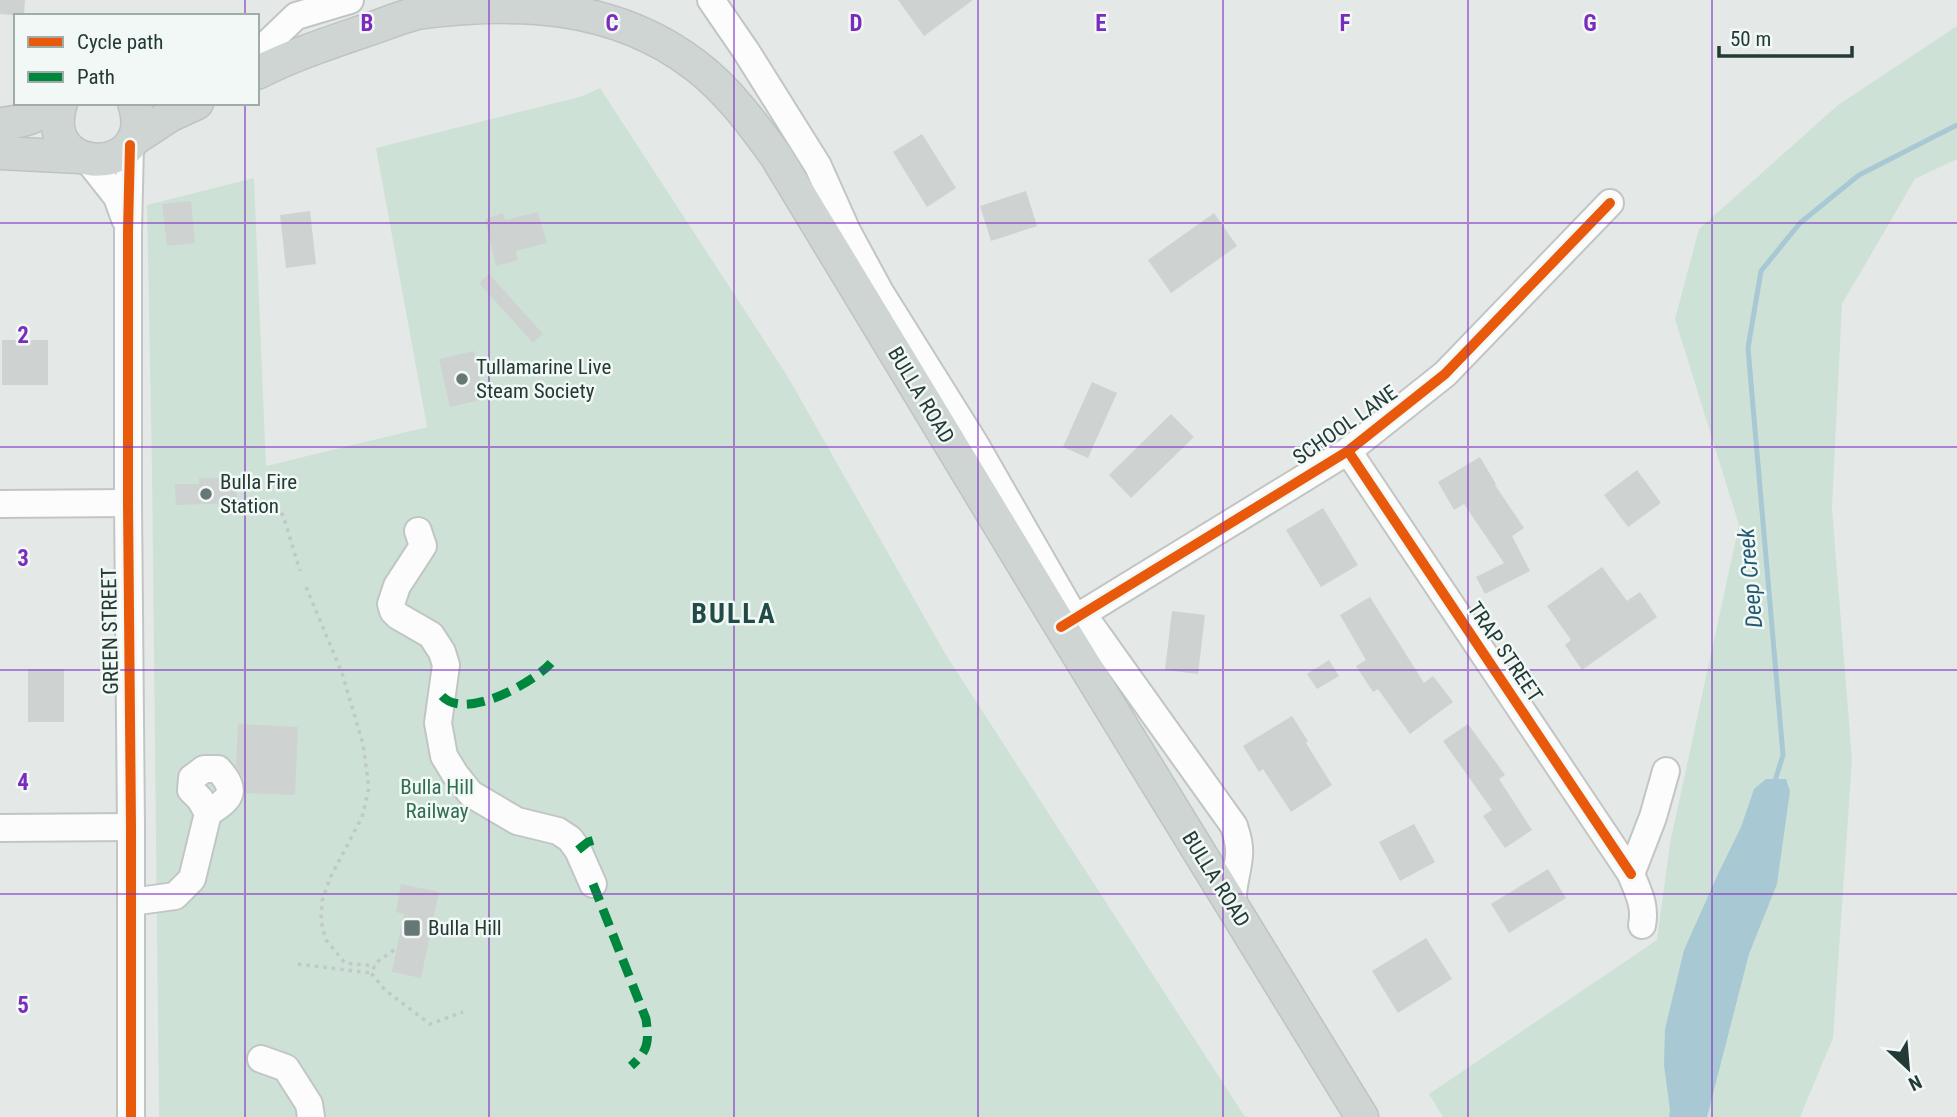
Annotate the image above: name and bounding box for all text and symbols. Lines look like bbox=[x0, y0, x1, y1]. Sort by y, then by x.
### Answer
text: B bbox=[361, 10, 373, 37]
text: C bbox=[605, 10, 619, 37]
text: D bbox=[850, 10, 863, 37]
text: E bbox=[1095, 10, 1107, 37]
text: F bbox=[1340, 10, 1351, 37]
text: G bbox=[1583, 10, 1597, 37]
legend bbox=[14, 14, 259, 105]
scale bar bbox=[1719, 14, 1852, 58]
text: 50 m bbox=[1730, 27, 1771, 51]
text: Cycle path bbox=[77, 30, 163, 54]
text: Path bbox=[77, 65, 115, 89]
text: 2 bbox=[17, 322, 29, 349]
street label: BULLA ROAD bbox=[883, 343, 959, 447]
place label: Tullamarine Live Steam Society bbox=[476, 355, 611, 403]
marker: Tullamarine Live Steam Society bbox=[454, 371, 470, 387]
street label: SCHOOL LANE bbox=[1288, 380, 1402, 470]
place label: Bulla Fire Station bbox=[220, 470, 297, 518]
marker: Bulla Fire Station bbox=[198, 486, 214, 502]
water label: Deep Creek bbox=[1733, 526, 1768, 629]
text: 3 bbox=[17, 545, 29, 572]
street label: GREEN STREET bbox=[97, 567, 123, 695]
district label: BULLA bbox=[691, 597, 777, 630]
street label: TRAP STREET bbox=[1463, 597, 1547, 707]
text: 4 bbox=[17, 769, 29, 796]
park label: Bulla Hill Railway bbox=[400, 775, 474, 823]
street label: BULLA ROAD bbox=[1177, 827, 1255, 931]
place label: Bulla Hill bbox=[428, 916, 502, 940]
marker: Bulla Hill bbox=[402, 918, 422, 938]
text: 5 bbox=[17, 992, 29, 1019]
north arrow bbox=[1873, 1033, 1943, 1103]
text: N bbox=[1905, 1070, 1926, 1096]

